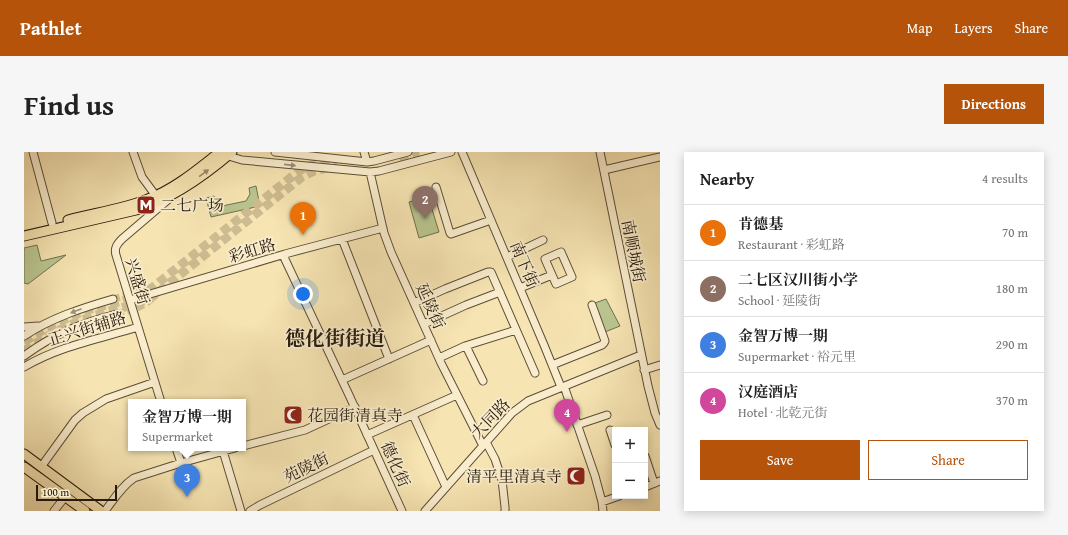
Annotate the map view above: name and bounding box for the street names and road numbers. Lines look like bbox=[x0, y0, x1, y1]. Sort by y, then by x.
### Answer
street label: 南顺城街 bbox=[616, 217, 652, 285]
street label: 彩虹路 bbox=[226, 232, 278, 268]
street label: 南下街 bbox=[505, 237, 545, 291]
street label: 兴盛街 bbox=[120, 255, 156, 307]
street label: 延陵街 bbox=[410, 279, 452, 333]
street label: 正兴街辅路 bbox=[45, 305, 129, 351]
street label: 大同路 bbox=[465, 392, 515, 444]
street label: 德化街 bbox=[375, 437, 417, 491]
street label: 苑陵街 bbox=[279, 446, 333, 488]

